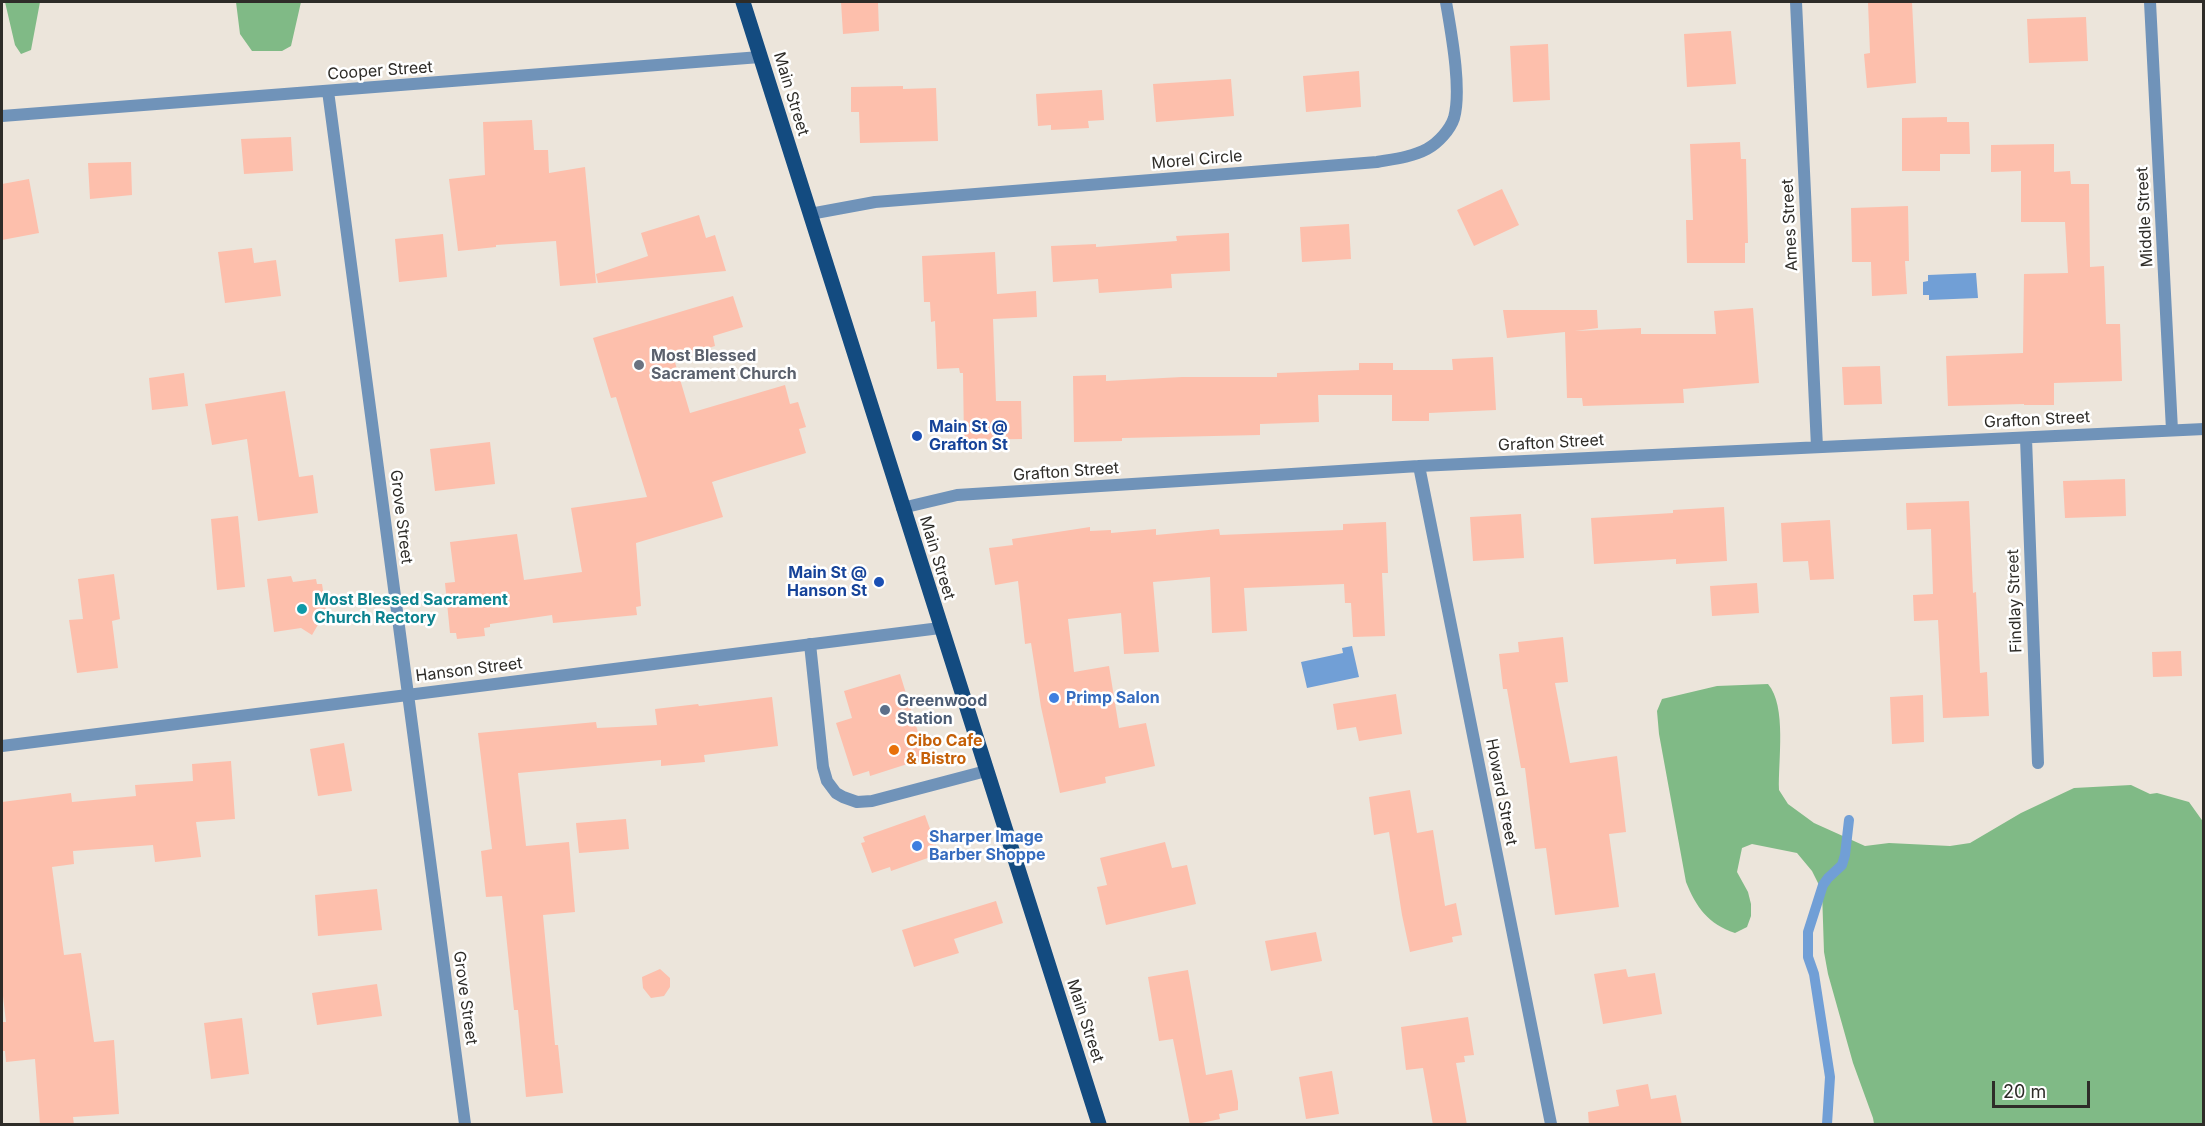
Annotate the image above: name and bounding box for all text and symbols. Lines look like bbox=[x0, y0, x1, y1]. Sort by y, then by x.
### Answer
street label: Main Street bbox=[769, 50, 813, 138]
street label: Cooper Street bbox=[327, 58, 433, 84]
street label: Morel Circle bbox=[1151, 146, 1243, 174]
street label: Middle Street bbox=[2133, 166, 2157, 268]
street label: Ames Street bbox=[1778, 178, 1802, 272]
place label: Most Blessed Sacrament Church bbox=[651, 346, 797, 384]
marker: Most Blessed Sacrament Church bbox=[632, 358, 646, 372]
street label: Grafton Street bbox=[1984, 408, 2090, 432]
place label: Main St @ Grafton St bbox=[929, 417, 1008, 455]
marker: Main St @ Grafton St bbox=[910, 429, 924, 443]
street label: Grafton Street bbox=[1498, 431, 1604, 455]
street label: Grafton Street bbox=[1012, 459, 1120, 485]
street label: Grove Street bbox=[386, 469, 416, 565]
street label: Main Street bbox=[915, 514, 959, 602]
street label: Findlay Street bbox=[2004, 549, 2026, 653]
place label: Main St @ Hanson St bbox=[787, 563, 867, 601]
marker: Main St @ Hanson St bbox=[872, 575, 886, 589]
place label: Most Blessed Sacrament Church Rectory bbox=[314, 590, 508, 628]
marker: Most Blessed Sacrament Church Rectory bbox=[295, 602, 309, 616]
street label: Hanson Street bbox=[414, 654, 524, 686]
place label: Primp Salon bbox=[1066, 688, 1160, 708]
place label: Greenwood Station bbox=[897, 691, 987, 729]
marker: Primp Salon bbox=[1047, 691, 1061, 705]
marker: Greenwood Station bbox=[878, 703, 892, 717]
place label: Cibo Cafe & Bistro bbox=[906, 731, 983, 769]
street label: Howard Street bbox=[1481, 737, 1521, 847]
marker: Cibo Cafe & Bistro bbox=[887, 743, 901, 757]
place label: Sharper Image Barber Shoppe bbox=[929, 827, 1046, 865]
marker: Sharper Image Barber Shoppe bbox=[910, 839, 924, 853]
street label: Grove Street bbox=[449, 950, 481, 1046]
street label: Main Street bbox=[1063, 977, 1107, 1065]
scale bar bbox=[1995, 1069, 2092, 1107]
text: 20 m bbox=[2003, 1081, 2046, 1102]

